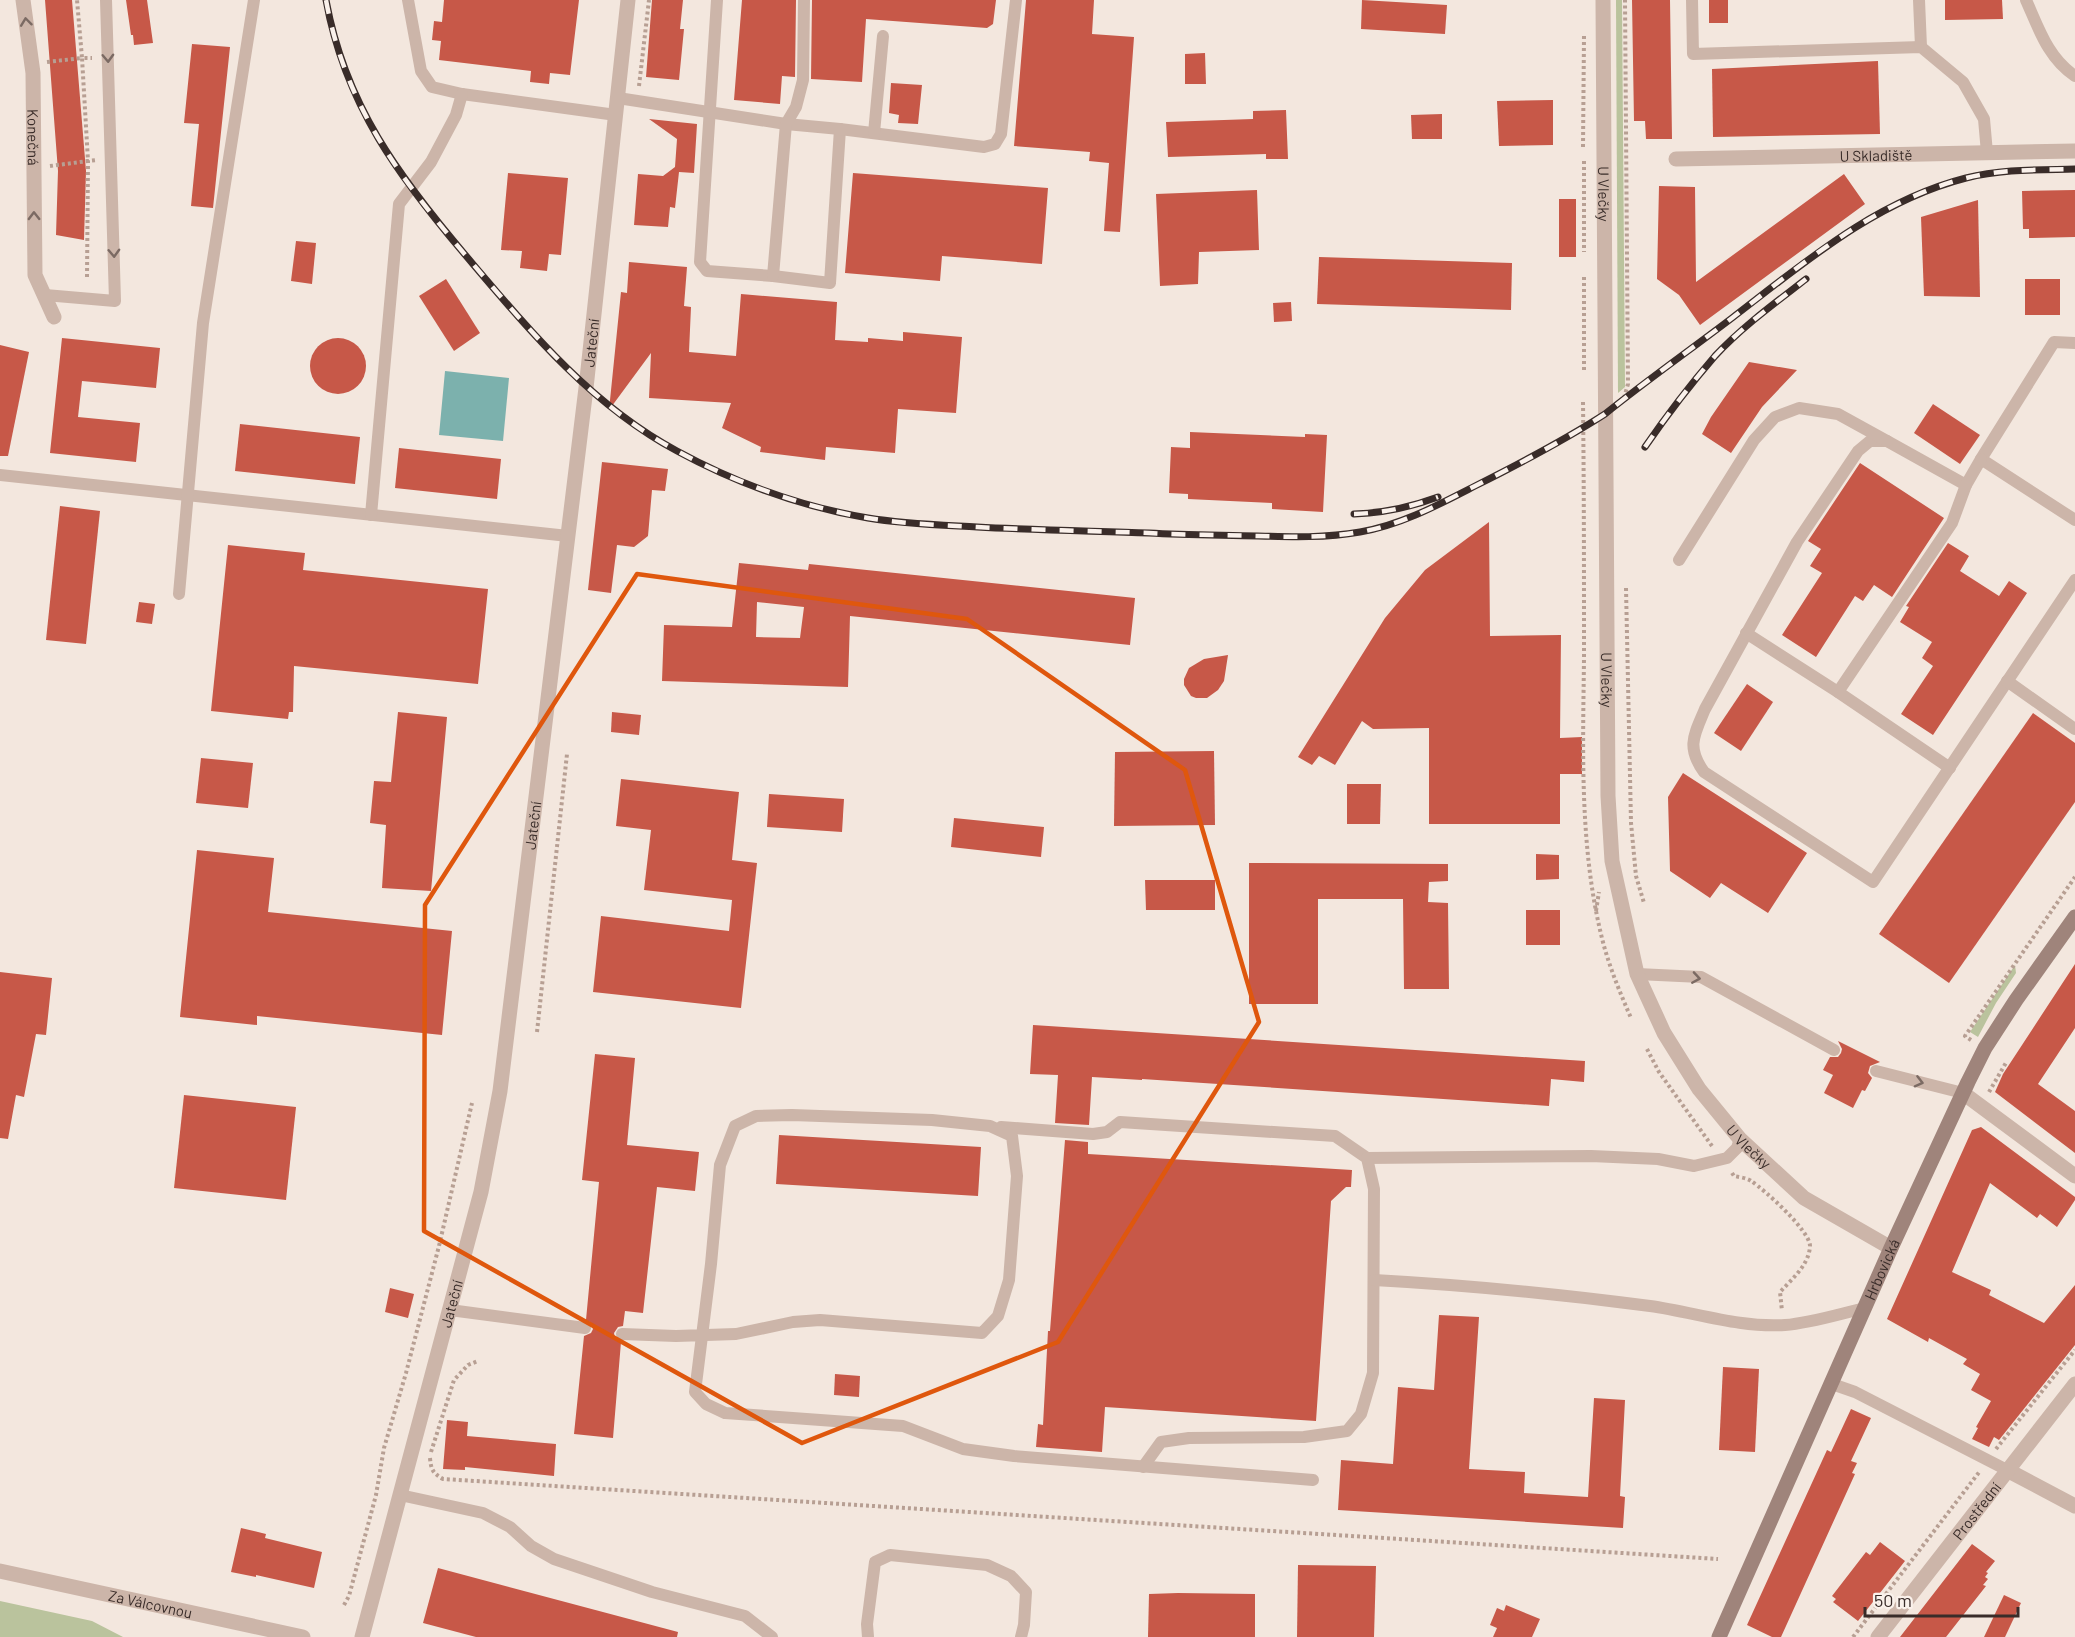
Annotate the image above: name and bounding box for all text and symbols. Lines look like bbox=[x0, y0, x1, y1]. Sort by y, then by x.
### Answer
one-way arrow bbox=[20, 17, 33, 26]
one-way arrow bbox=[102, 54, 114, 63]
street label: Konečná bbox=[24, 109, 43, 166]
street label: U Skladiště bbox=[1839, 145, 1912, 165]
street label: U Vlečky bbox=[1595, 166, 1613, 222]
one-way arrow bbox=[28, 212, 40, 221]
one-way arrow bbox=[107, 249, 120, 258]
street label: Jateční bbox=[579, 318, 602, 368]
street label: U Vlečky bbox=[1598, 652, 1616, 708]
street label: Jateční bbox=[521, 800, 544, 851]
one-way arrow bbox=[1690, 971, 1700, 984]
one-way arrow bbox=[1914, 1075, 1924, 1088]
street label: U Vlečky bbox=[1723, 1121, 1775, 1172]
street label: Hrbovická bbox=[1860, 1236, 1903, 1303]
street label: Jateční bbox=[436, 1278, 466, 1330]
street label: Prostřední bbox=[1948, 1478, 2004, 1543]
scale bar bbox=[1865, 1580, 2018, 1618]
street label: Za Válcovnou bbox=[107, 1586, 194, 1622]
text: 50 m bbox=[1874, 1589, 1912, 1611]

